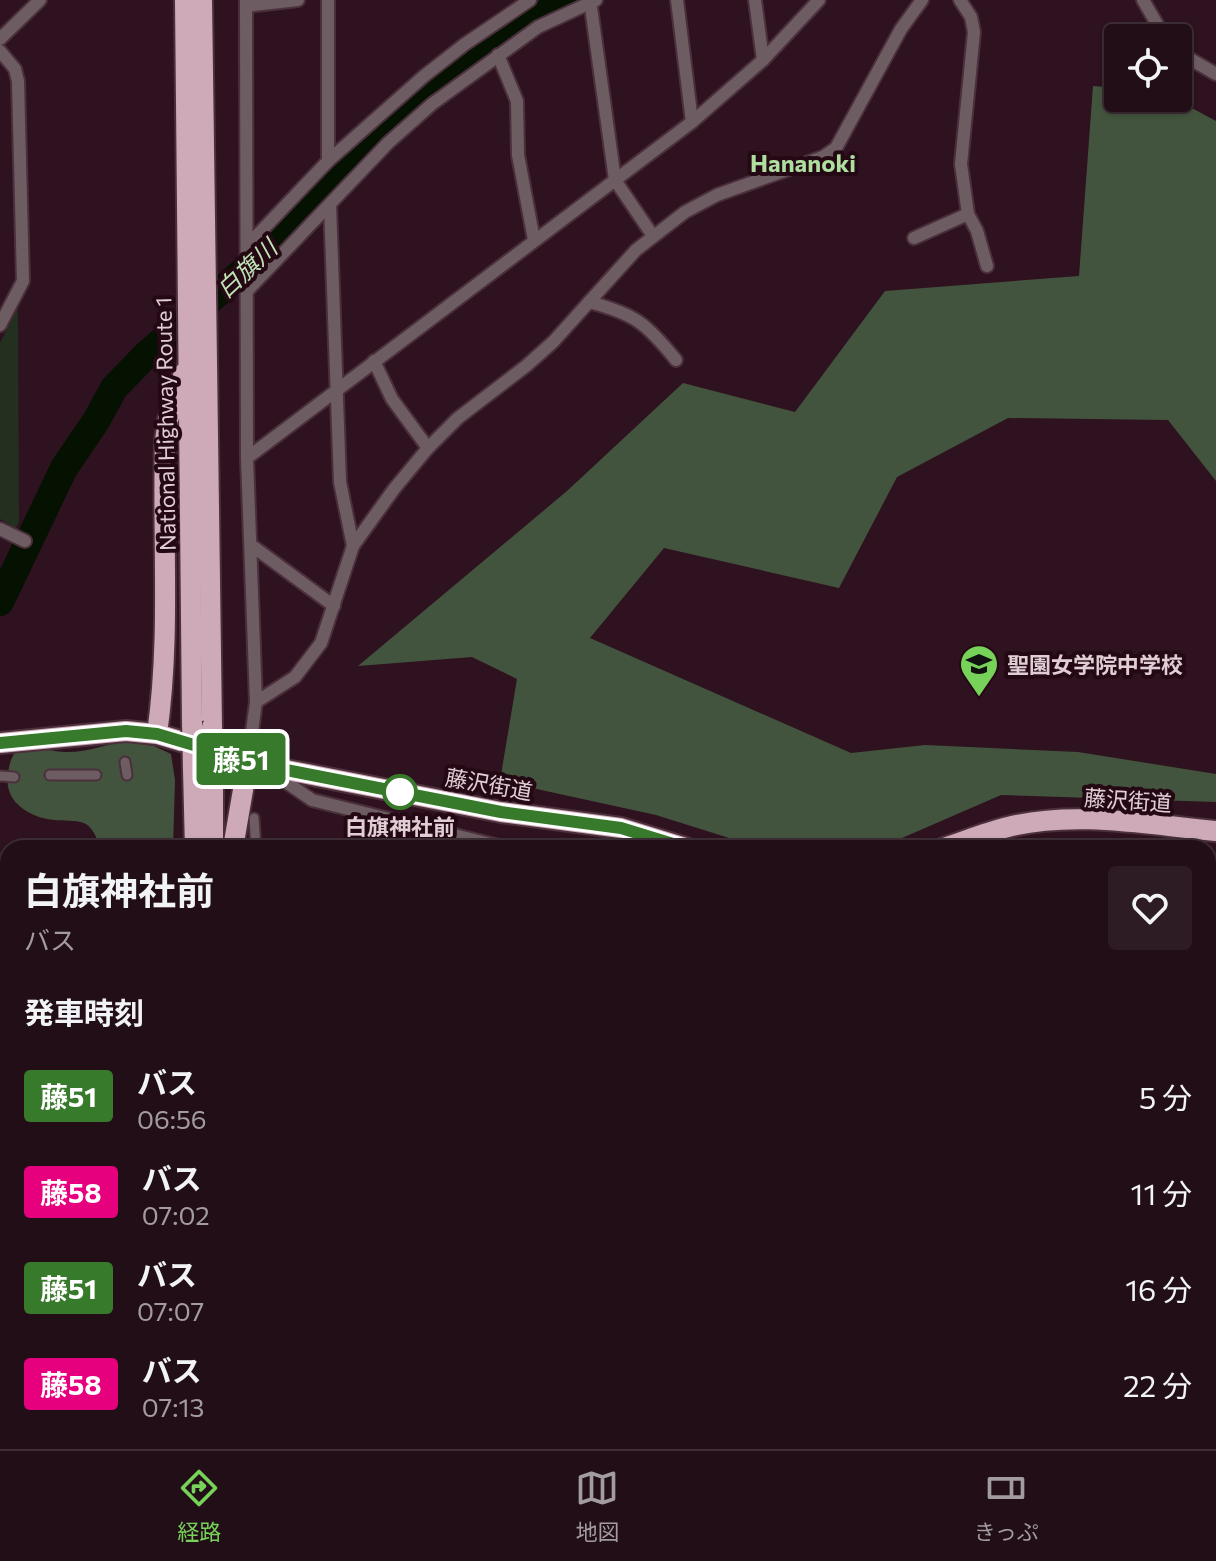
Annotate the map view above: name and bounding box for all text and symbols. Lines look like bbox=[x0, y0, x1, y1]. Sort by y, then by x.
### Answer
map controls bbox=[1104, 24, 1192, 112]
button: locate bbox=[1104, 24, 1192, 112]
district label: Hananoki bbox=[750, 148, 856, 177]
water label: 白旗川 bbox=[210, 231, 284, 303]
street label: National Highway Route 1 bbox=[149, 297, 181, 551]
school or university icon: 聖園女学院中学校 bbox=[958, 643, 1000, 698]
place label: 聖園女学院中学校 bbox=[1007, 651, 1183, 678]
line badge: 藤51 bbox=[195, 733, 287, 785]
text: 藤51 bbox=[213, 742, 270, 776]
street label: 藤沢街道 bbox=[443, 763, 535, 805]
marker: 白旗神社前 bbox=[383, 775, 417, 809]
street label: 藤沢街道 bbox=[1083, 783, 1173, 817]
place label: 白旗神社前 bbox=[345, 813, 455, 840]
text: 白旗神社前 bbox=[24, 866, 214, 913]
button: heart bbox=[1108, 866, 1192, 950]
text: バス bbox=[24, 924, 76, 955]
text: 発車時刻 bbox=[24, 993, 144, 1030]
text: バス bbox=[137, 1063, 197, 1100]
text: 5 分 bbox=[1139, 1078, 1192, 1115]
text: 藤51 bbox=[40, 1079, 97, 1113]
text: 06:56 bbox=[137, 1103, 207, 1134]
text: バス bbox=[142, 1159, 202, 1196]
text: 11 分 bbox=[1131, 1174, 1192, 1211]
text: 藤58 bbox=[40, 1175, 102, 1209]
text: 07:02 bbox=[142, 1199, 210, 1230]
text: バス bbox=[137, 1255, 197, 1292]
text: 16 分 bbox=[1125, 1270, 1192, 1307]
text: 藤51 bbox=[40, 1271, 97, 1305]
text: 07:07 bbox=[137, 1295, 204, 1326]
text: バス bbox=[142, 1351, 202, 1388]
text: 22 分 bbox=[1123, 1366, 1192, 1403]
text: 藤58 bbox=[40, 1367, 102, 1401]
text: 07:13 bbox=[142, 1391, 204, 1422]
tab: 経路 bbox=[177, 1466, 221, 1546]
tab: 地図 bbox=[575, 1466, 619, 1546]
tab: きっぷ bbox=[974, 1466, 1039, 1546]

